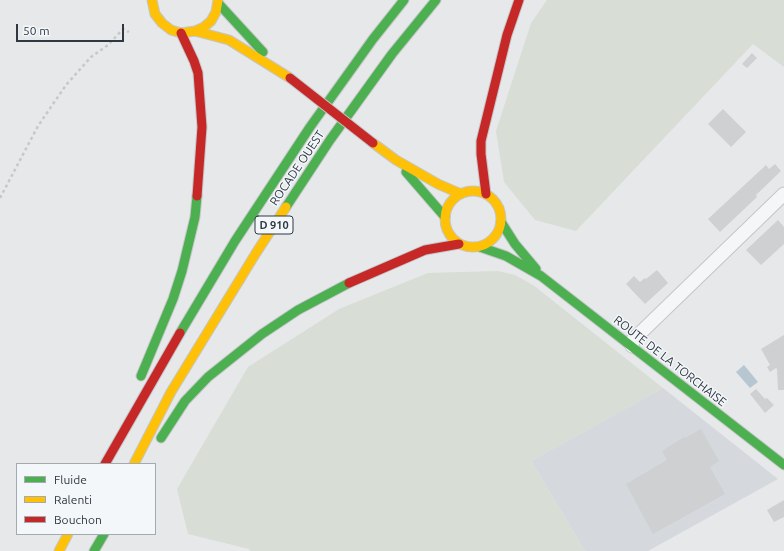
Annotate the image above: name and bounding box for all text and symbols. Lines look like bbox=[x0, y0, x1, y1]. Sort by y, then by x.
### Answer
scale bar bbox=[18, 16, 126, 42]
text: 50 m bbox=[23, 24, 50, 37]
street label: ROCADE OUEST bbox=[267, 128, 327, 208]
road number: D 910 bbox=[255, 216, 293, 234]
street label: ROUTE DE LA TORCHAISE bbox=[611, 313, 729, 409]
legend bbox=[16, 463, 156, 535]
text: Fluide bbox=[54, 473, 87, 486]
text: Ralenti bbox=[54, 493, 92, 506]
text: Bouchon bbox=[54, 513, 102, 526]

